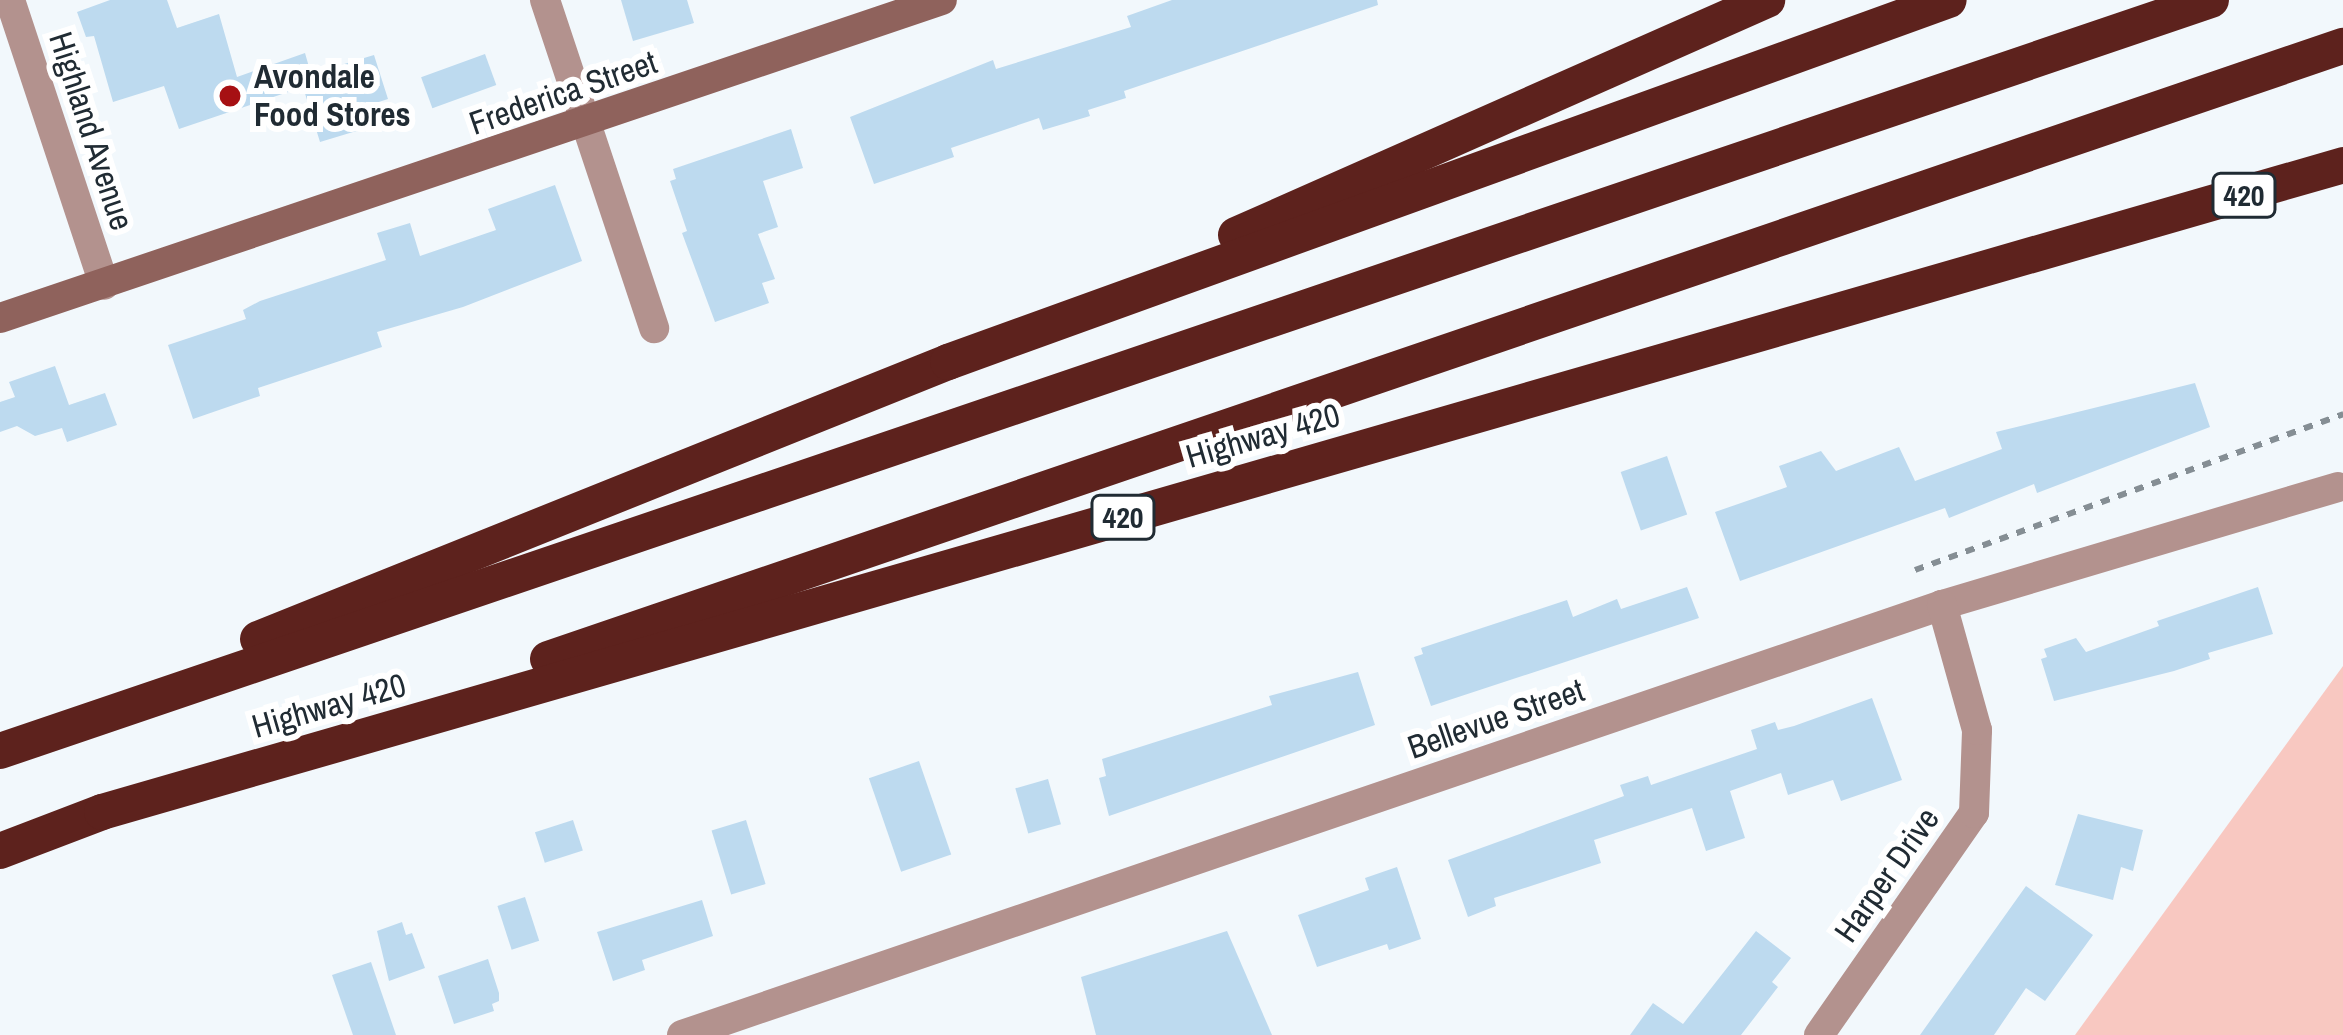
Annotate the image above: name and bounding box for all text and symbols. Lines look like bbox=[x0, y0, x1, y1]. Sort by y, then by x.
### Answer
street label: Highland Avenue bbox=[40, 26, 142, 236]
street label: Frederica Street bbox=[464, 42, 662, 144]
place label: Avondale Food Stores bbox=[254, 57, 411, 135]
marker: Avondale Food Stores bbox=[217, 83, 243, 109]
road number: 420 bbox=[2211, 171, 2277, 219]
street label: Highway 420 bbox=[1182, 395, 1344, 477]
road number: 420 bbox=[1090, 493, 1156, 541]
street label: Highway 420 bbox=[248, 665, 410, 747]
street label: Bellevue Street bbox=[1403, 670, 1589, 768]
street label: Harper Drive bbox=[1826, 800, 1948, 950]

